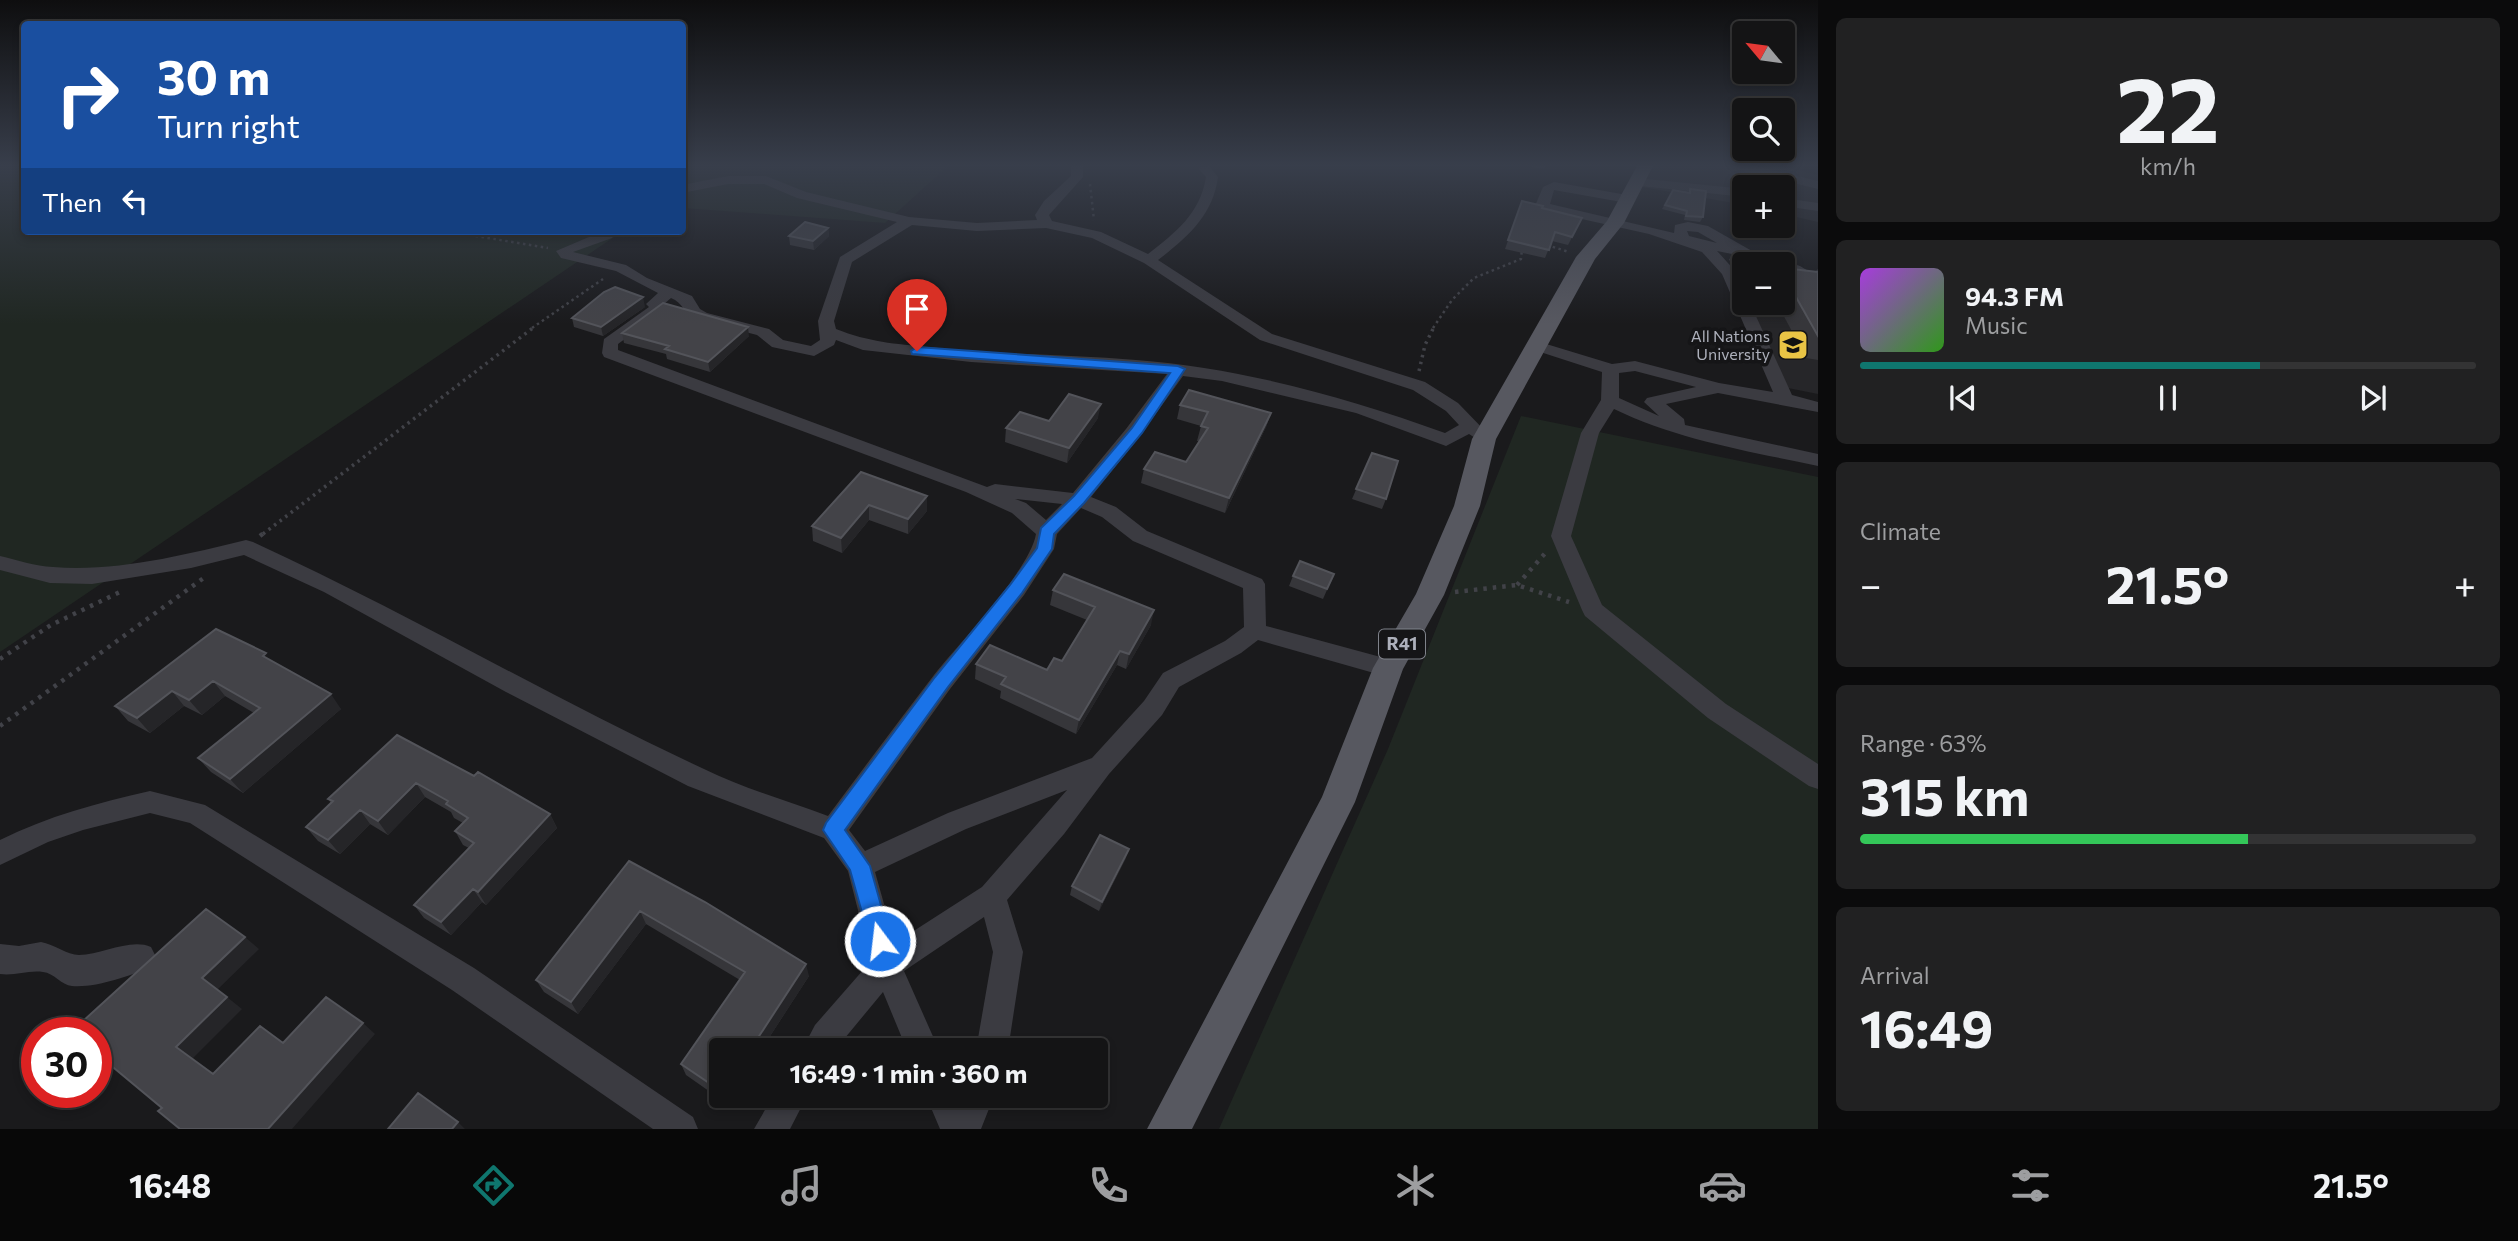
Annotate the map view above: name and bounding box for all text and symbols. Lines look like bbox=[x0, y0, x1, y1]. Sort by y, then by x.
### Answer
north arrow bbox=[1732, 21, 1796, 84]
map controls bbox=[1732, 21, 1795, 315]
text: 30 m bbox=[157, 45, 270, 105]
icon: right bbox=[42, 49, 133, 140]
text: 22 bbox=[2116, 50, 2220, 162]
button: search bbox=[1732, 98, 1795, 161]
text: Turn right bbox=[157, 105, 300, 145]
text: km/h bbox=[2140, 152, 2196, 180]
button: + bbox=[1732, 175, 1795, 238]
icon: left bbox=[116, 182, 154, 220]
text: Then bbox=[42, 186, 102, 217]
button: − bbox=[1732, 252, 1795, 315]
pin bbox=[887, 279, 947, 351]
text: 94.3 FM bbox=[1965, 280, 2064, 311]
icon: arrive bbox=[898, 290, 936, 328]
text: Music bbox=[1965, 311, 2028, 339]
place label: All Nations University bbox=[1691, 326, 1770, 363]
school or university icon: All Nations University bbox=[1776, 328, 1810, 362]
icon: previous bbox=[1944, 379, 1982, 417]
icon: pause bbox=[2149, 379, 2187, 417]
icon: next bbox=[2354, 379, 2392, 417]
text: Climate bbox=[1860, 517, 1941, 545]
text: 21.5° bbox=[2106, 551, 2229, 615]
text: − bbox=[1860, 560, 1882, 607]
text: + bbox=[2454, 560, 2476, 607]
road number: R41 bbox=[1379, 630, 1425, 658]
text: Range · 63% bbox=[1860, 729, 1986, 757]
text: 315 km bbox=[1860, 763, 2029, 827]
position arrow bbox=[843, 904, 917, 978]
text: Arrival bbox=[1860, 961, 1930, 989]
text: 16:49 bbox=[1860, 995, 1993, 1059]
speed limit sign: 30 bbox=[21, 1017, 112, 1108]
text: 16:49 · 1 min · 360 m bbox=[789, 1057, 1028, 1088]
icon: directions bbox=[469, 1161, 518, 1210]
icon: music bbox=[777, 1161, 826, 1210]
icon: phone bbox=[1084, 1161, 1133, 1210]
icon: climate bbox=[1391, 1161, 1440, 1210]
icon: car bbox=[1698, 1161, 1747, 1210]
icon: filters bbox=[2006, 1161, 2055, 1210]
text: 16:48 bbox=[129, 1165, 211, 1205]
text: 21.5° bbox=[2313, 1165, 2389, 1205]

